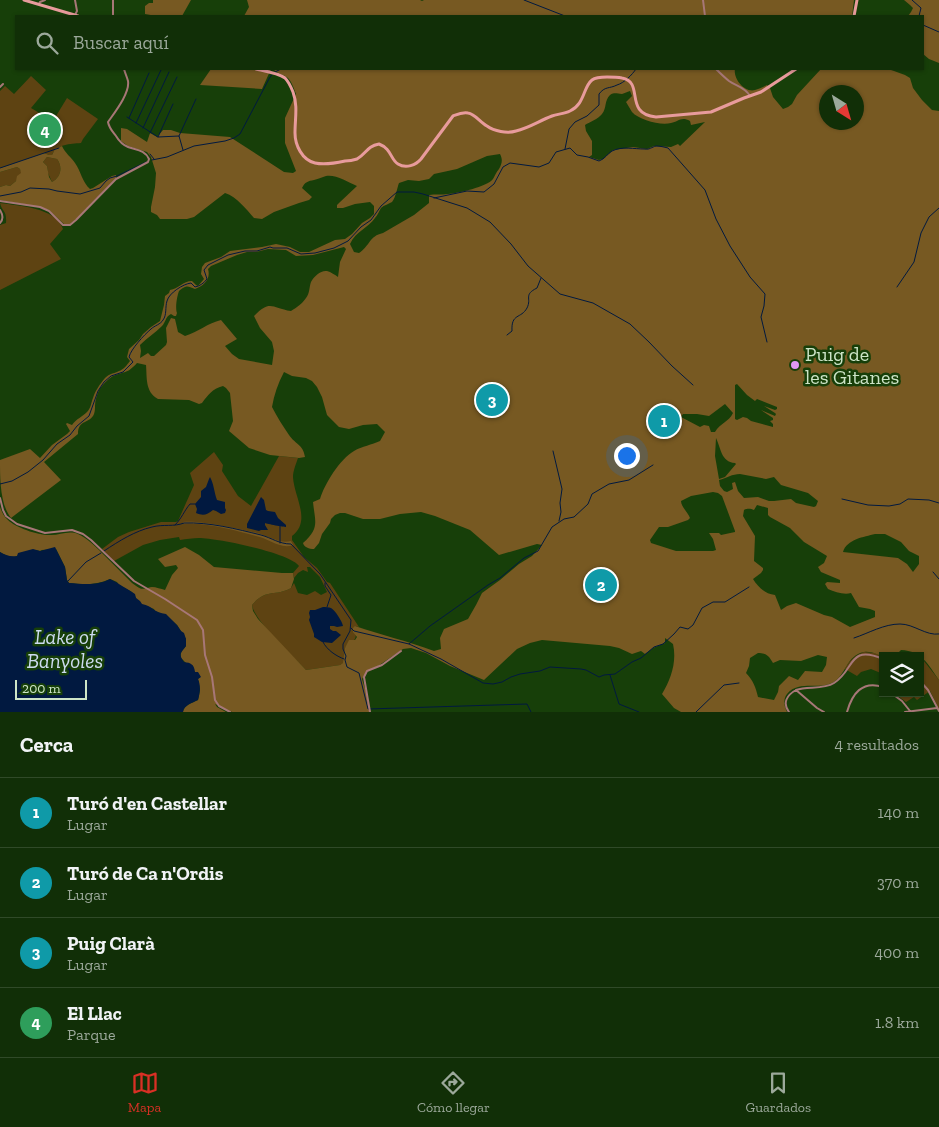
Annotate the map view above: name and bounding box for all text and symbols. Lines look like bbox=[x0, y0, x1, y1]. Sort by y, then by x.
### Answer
search box bbox=[15, 15, 924, 70]
icon: search bbox=[33, 29, 61, 57]
text: Buscar aquí bbox=[73, 31, 169, 54]
north arrow bbox=[819, 85, 864, 130]
pin: 4 bbox=[29, 111, 61, 149]
place label: Puig de les Gitanes bbox=[805, 342, 899, 389]
marker: Puig de les Gitanes bbox=[789, 359, 801, 371]
pin: 3 bbox=[476, 381, 508, 419]
pin: 1 bbox=[648, 402, 680, 440]
your location bbox=[614, 443, 640, 469]
pin: 2 bbox=[585, 566, 617, 604]
water label: Lake of Banyoles bbox=[27, 624, 103, 673]
map controls bbox=[879, 652, 924, 697]
button: layers bbox=[879, 652, 924, 697]
scale bar bbox=[15, 677, 88, 700]
text: 200 m bbox=[22, 680, 61, 697]
text: Cerca bbox=[20, 732, 73, 757]
text: 4 resultados bbox=[835, 735, 919, 754]
text: Turó d'en Castellar bbox=[67, 792, 227, 815]
text: 1 bbox=[33, 803, 39, 822]
text: 140 m bbox=[878, 803, 919, 822]
text: Lugar bbox=[67, 815, 108, 834]
text: Turó de Ca n'Ordis bbox=[67, 862, 223, 885]
text: 2 bbox=[32, 873, 40, 892]
text: 370 m bbox=[877, 873, 919, 892]
text: Lugar bbox=[67, 885, 108, 904]
text: Puig Clarà bbox=[67, 932, 155, 955]
text: 3 bbox=[32, 943, 40, 962]
text: 400 m bbox=[875, 943, 919, 962]
text: Lugar bbox=[67, 955, 108, 974]
text: El Llac bbox=[67, 1002, 122, 1025]
text: 4 bbox=[31, 1013, 41, 1032]
text: 1.8 km bbox=[875, 1013, 919, 1032]
text: Parque bbox=[67, 1025, 116, 1044]
tab: Mapa bbox=[128, 1069, 161, 1116]
tab: Cómo llegar bbox=[417, 1069, 490, 1116]
tab: Guardados bbox=[746, 1069, 811, 1116]

